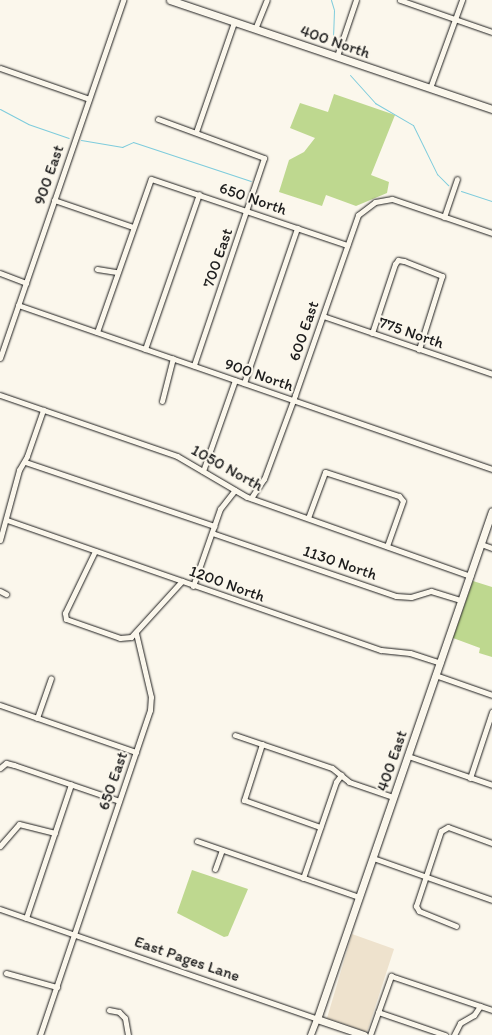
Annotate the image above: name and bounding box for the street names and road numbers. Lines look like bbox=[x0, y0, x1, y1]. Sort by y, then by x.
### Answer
street label: 400 North bbox=[297, 21, 373, 63]
street label: 900 East bbox=[30, 143, 68, 207]
street label: 650 North bbox=[217, 179, 289, 219]
street label: 700 East bbox=[199, 226, 237, 290]
street label: 600 East bbox=[285, 299, 323, 363]
street label: 775 North bbox=[376, 313, 446, 353]
street label: 900 North bbox=[222, 354, 296, 396]
street label: 1050 North bbox=[188, 440, 266, 496]
street label: 1130 North bbox=[301, 541, 379, 585]
street label: 1200 North bbox=[187, 561, 267, 607]
street label: 400 East bbox=[373, 728, 411, 794]
street label: 650 East bbox=[94, 749, 132, 813]
street label: East Pages Lane bbox=[132, 932, 242, 986]

